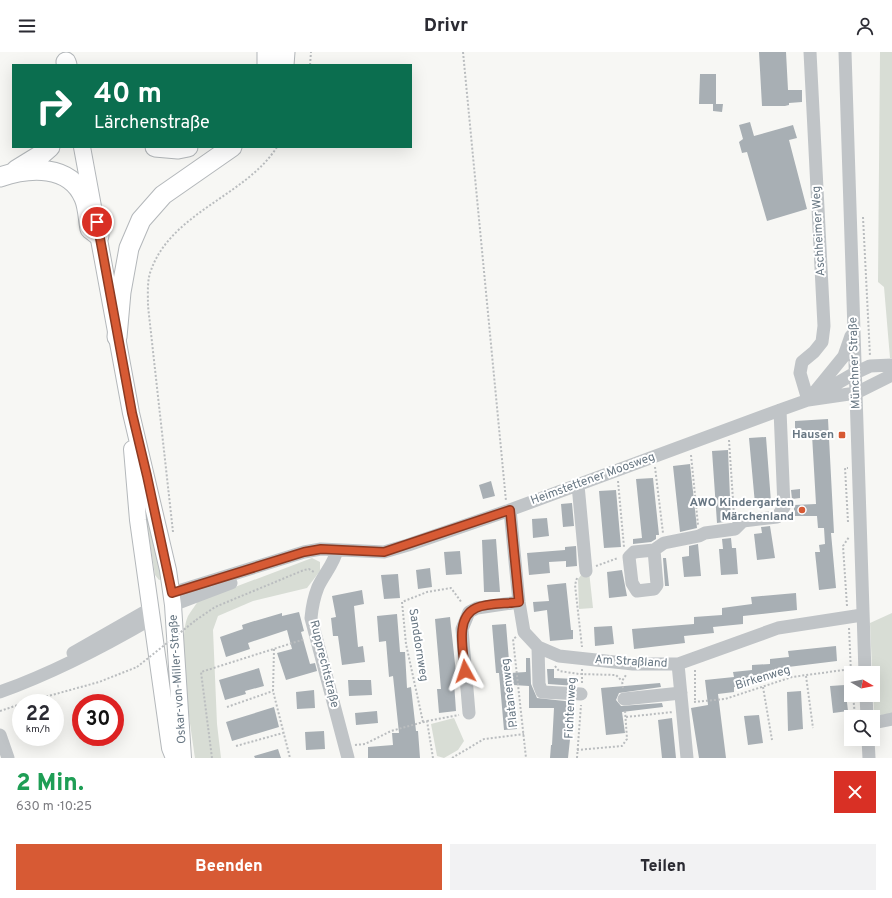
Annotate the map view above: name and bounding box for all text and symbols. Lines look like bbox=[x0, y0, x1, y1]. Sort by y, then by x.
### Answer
icon: menu bbox=[16, 15, 38, 37]
text: Drivr bbox=[424, 15, 468, 38]
icon: person bbox=[854, 15, 876, 37]
text: 40 m bbox=[94, 77, 162, 113]
icon: right bbox=[28, 80, 80, 132]
text: Lärchenstraße bbox=[94, 112, 210, 135]
street label: Aschheimer Weg bbox=[809, 186, 829, 276]
pin bbox=[80, 205, 114, 239]
icon: arrive bbox=[86, 211, 108, 233]
street label: Münchner Straße bbox=[845, 317, 865, 409]
place label: Hausen bbox=[792, 427, 834, 443]
marker: Hausen bbox=[837, 430, 847, 440]
street label: Heimstettener Moosweg bbox=[529, 449, 657, 509]
place label: AWO Kindergarten Märchenland bbox=[690, 495, 794, 525]
marker: AWO Kindergarten Märchenland bbox=[797, 505, 807, 515]
street label: Sanddornweg bbox=[404, 607, 432, 683]
street label: Oskar-von-Miller-Straße bbox=[166, 614, 190, 744]
street label: Rupprechtstraße bbox=[305, 619, 343, 709]
position arrow bbox=[444, 650, 486, 692]
street label: Am Straßland bbox=[594, 652, 668, 672]
street label: Platanenweg bbox=[498, 657, 522, 729]
street label: Birkenweg bbox=[734, 662, 792, 694]
north arrow bbox=[844, 666, 880, 702]
map controls bbox=[844, 666, 880, 746]
street label: Fichtenweg bbox=[561, 677, 581, 739]
speed limit sign: 30 bbox=[72, 694, 124, 746]
text: 22 bbox=[26, 702, 50, 728]
button: search bbox=[844, 710, 880, 746]
text: km/h bbox=[26, 723, 50, 736]
text: 2 Min. bbox=[16, 769, 84, 799]
button: close bbox=[834, 771, 876, 813]
text: 630 m · 10:25 bbox=[16, 799, 92, 815]
button: Beenden bbox=[16, 844, 442, 890]
button: Teilen bbox=[450, 844, 876, 890]

